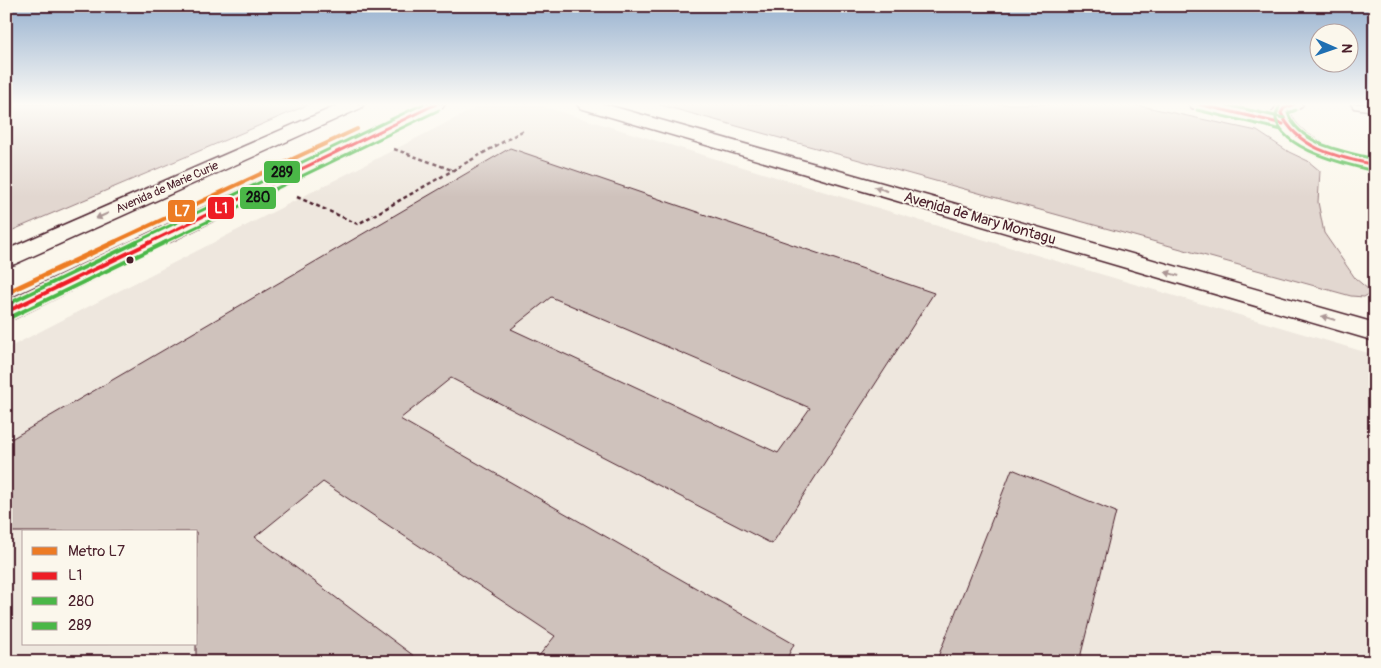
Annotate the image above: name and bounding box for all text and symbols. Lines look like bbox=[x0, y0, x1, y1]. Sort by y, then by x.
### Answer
north arrow bbox=[1308, 22, 1358, 72]
text: N bbox=[1338, 43, 1355, 53]
street label: Avenida de Marie Curie bbox=[114, 158, 221, 217]
line badge: 289 bbox=[263, 160, 301, 184]
text: 289 bbox=[271, 164, 293, 181]
one-way arrow bbox=[874, 185, 889, 193]
line badge: 280 bbox=[239, 186, 277, 210]
street label: Avenida de Mary Montagu bbox=[902, 188, 1058, 249]
text: 280 bbox=[246, 189, 271, 206]
line badge: L1 bbox=[207, 196, 235, 220]
line badge: L7 bbox=[167, 199, 196, 223]
text: L1 bbox=[214, 200, 228, 217]
text: L7 bbox=[174, 203, 190, 220]
one-way arrow bbox=[95, 212, 109, 220]
unlabelled marker bbox=[125, 255, 135, 265]
one-way arrow bbox=[1164, 269, 1179, 277]
one-way arrow bbox=[1320, 314, 1335, 322]
legend bbox=[22, 530, 198, 646]
text: Metro L7 bbox=[68, 542, 125, 561]
text: L1 bbox=[68, 566, 82, 585]
text: 280 bbox=[68, 592, 94, 611]
text: 289 bbox=[68, 616, 92, 635]

